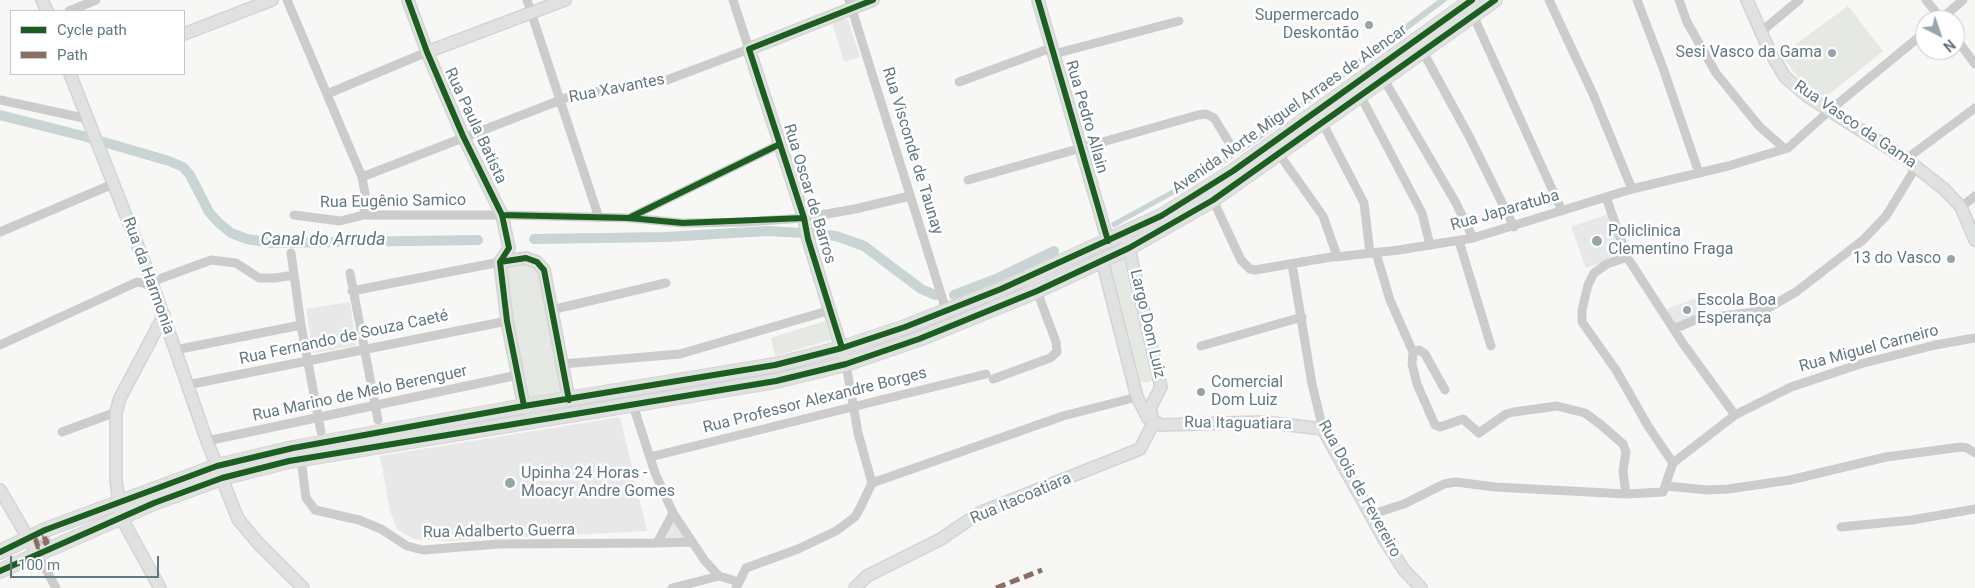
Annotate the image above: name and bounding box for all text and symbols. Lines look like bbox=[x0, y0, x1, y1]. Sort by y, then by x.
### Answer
place label: Supermercado Deskontão bbox=[1255, 6, 1359, 44]
legend bbox=[10, 10, 185, 75]
north arrow bbox=[1915, 10, 1965, 60]
marker: Supermercado Deskontão bbox=[1363, 19, 1375, 31]
text: Cycle path bbox=[57, 21, 127, 39]
street label: Avenida Norte Miguel Arraes de Alencar bbox=[1169, 21, 1411, 199]
text: N bbox=[1940, 36, 1958, 55]
place label: Sesi Vasco da Gama bbox=[1676, 43, 1822, 63]
text: Path bbox=[57, 46, 88, 64]
marker: Sesi Vasco da Gama bbox=[1826, 47, 1838, 59]
street label: Rua Pedro Allain bbox=[1061, 58, 1111, 176]
street label: Rua Paula Batista bbox=[440, 65, 510, 187]
street label: Rua Visconde de Taunay bbox=[877, 65, 947, 237]
street label: Rua Xavantes bbox=[568, 70, 666, 108]
street label: Rua Vasco da Gama bbox=[1790, 77, 1920, 173]
street label: Rua Oscar de Barros bbox=[779, 122, 839, 266]
street label: Rua Japaratuba bbox=[1448, 186, 1562, 236]
street label: Rua Eugênio Samico bbox=[320, 191, 466, 213]
street label: Rua da Harmonia bbox=[118, 215, 178, 337]
place label: Policlinica Clementino Fraga bbox=[1608, 222, 1733, 260]
water label: Canal do Arruda bbox=[260, 229, 386, 251]
marker: Policlinica Clementino Fraga bbox=[1590, 234, 1604, 248]
place label: 13 do Vasco bbox=[1853, 249, 1941, 269]
marker: 13 do Vasco bbox=[1945, 253, 1957, 265]
street label: Largo Dom Luiz bbox=[1125, 268, 1169, 380]
place label: Escola Boa Esperança bbox=[1697, 291, 1776, 329]
marker: Escola Boa Esperança bbox=[1681, 304, 1693, 316]
street label: Rua Fernando de Souza Caeté bbox=[238, 306, 450, 370]
street label: Rua Miguel Carneiro bbox=[1797, 321, 1941, 377]
street label: Rua Marino de Melo Berenguer bbox=[251, 362, 469, 426]
street label: Rua Professor Alexandre Borges bbox=[701, 364, 929, 438]
place label: Comercial Dom Luiz bbox=[1211, 373, 1283, 411]
marker: Comercial Dom Luiz bbox=[1195, 386, 1207, 398]
street label: Rua Itaguatiara bbox=[1184, 413, 1292, 435]
street label: Rua Dois de Fevereiro bbox=[1313, 417, 1405, 561]
place label: Upinha 24 Horas - Moacyr Andre Gomes bbox=[521, 464, 675, 502]
street label: Rua Itacoatiara bbox=[968, 469, 1074, 529]
marker: Upinha 24 Horas - Moacyr Andre Gomes bbox=[503, 476, 517, 490]
street label: Rua Adalberto Guerra bbox=[423, 521, 575, 543]
scale bar bbox=[12, 546, 161, 578]
text: 100 m bbox=[18, 556, 60, 574]

